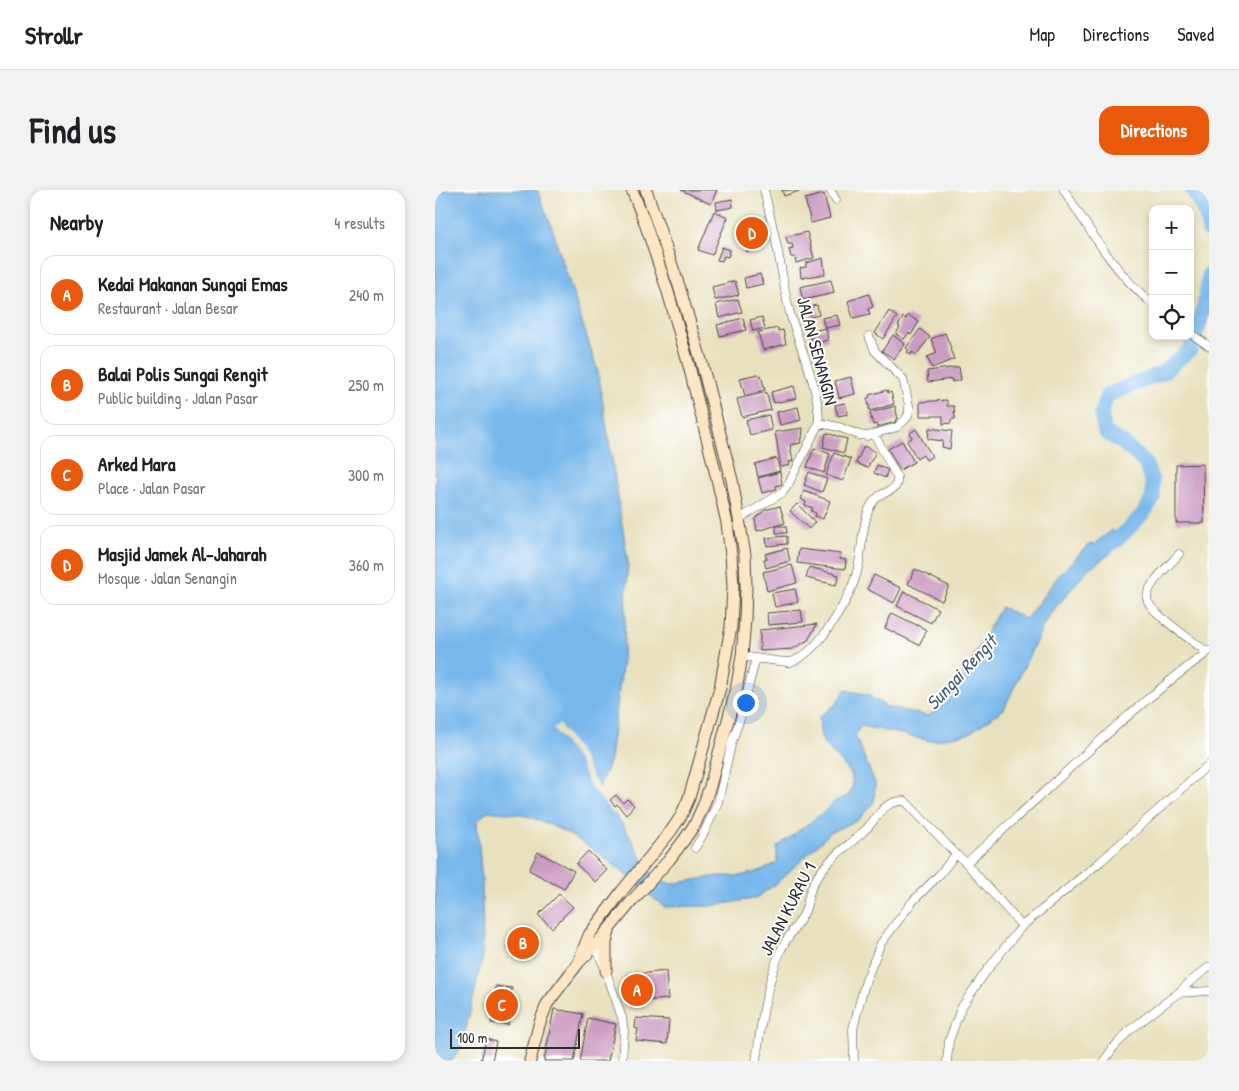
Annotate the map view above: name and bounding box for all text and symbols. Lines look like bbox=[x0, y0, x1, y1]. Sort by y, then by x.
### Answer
text: Strollr bbox=[25, 19, 83, 51]
text: Map bbox=[1030, 22, 1055, 47]
text: Directions bbox=[1083, 22, 1149, 47]
text: Saved bbox=[1177, 22, 1214, 47]
button: Directions bbox=[1099, 106, 1209, 155]
text: Find us bbox=[30, 107, 116, 154]
map controls bbox=[1149, 205, 1194, 340]
button: + bbox=[1149, 205, 1194, 250]
text: Nearby bbox=[50, 208, 103, 237]
text: 4 results bbox=[334, 212, 385, 234]
pin: D bbox=[736, 214, 768, 252]
button: − bbox=[1149, 250, 1194, 295]
text: Kedai Makanan Sungai Emas bbox=[98, 271, 288, 297]
text: A bbox=[63, 284, 71, 306]
text: 240 m bbox=[349, 284, 384, 306]
street label: JALAN SENANGIN bbox=[791, 294, 844, 408]
button: locate bbox=[1149, 295, 1194, 340]
text: Restaurant · Jalan Besar bbox=[98, 297, 238, 319]
text: Balai Polis Sungai Rengit bbox=[98, 361, 267, 387]
text: B bbox=[63, 374, 71, 396]
text: 250 m bbox=[348, 374, 384, 396]
text: Public building · Jalan Pasar bbox=[98, 387, 258, 409]
text: Arked Mara bbox=[98, 451, 175, 477]
text: C bbox=[63, 464, 71, 486]
text: 300 m bbox=[348, 464, 384, 486]
text: Place · Jalan Pasar bbox=[98, 477, 206, 499]
text: Masjid Jamek Al-Jaharah bbox=[98, 541, 266, 567]
text: D bbox=[63, 554, 71, 576]
text: 360 m bbox=[349, 554, 384, 576]
text: Mosque · Jalan Senangin bbox=[98, 567, 237, 589]
water label: Sungai Rengit bbox=[920, 627, 1004, 715]
your location bbox=[733, 690, 759, 716]
street label: JALAN KURAU 1 bbox=[753, 858, 822, 960]
pin: B bbox=[507, 924, 539, 962]
pin: A bbox=[621, 971, 653, 1009]
pin: C bbox=[486, 986, 518, 1024]
scale bar bbox=[450, 1026, 580, 1049]
text: 100 m bbox=[457, 1028, 487, 1047]

